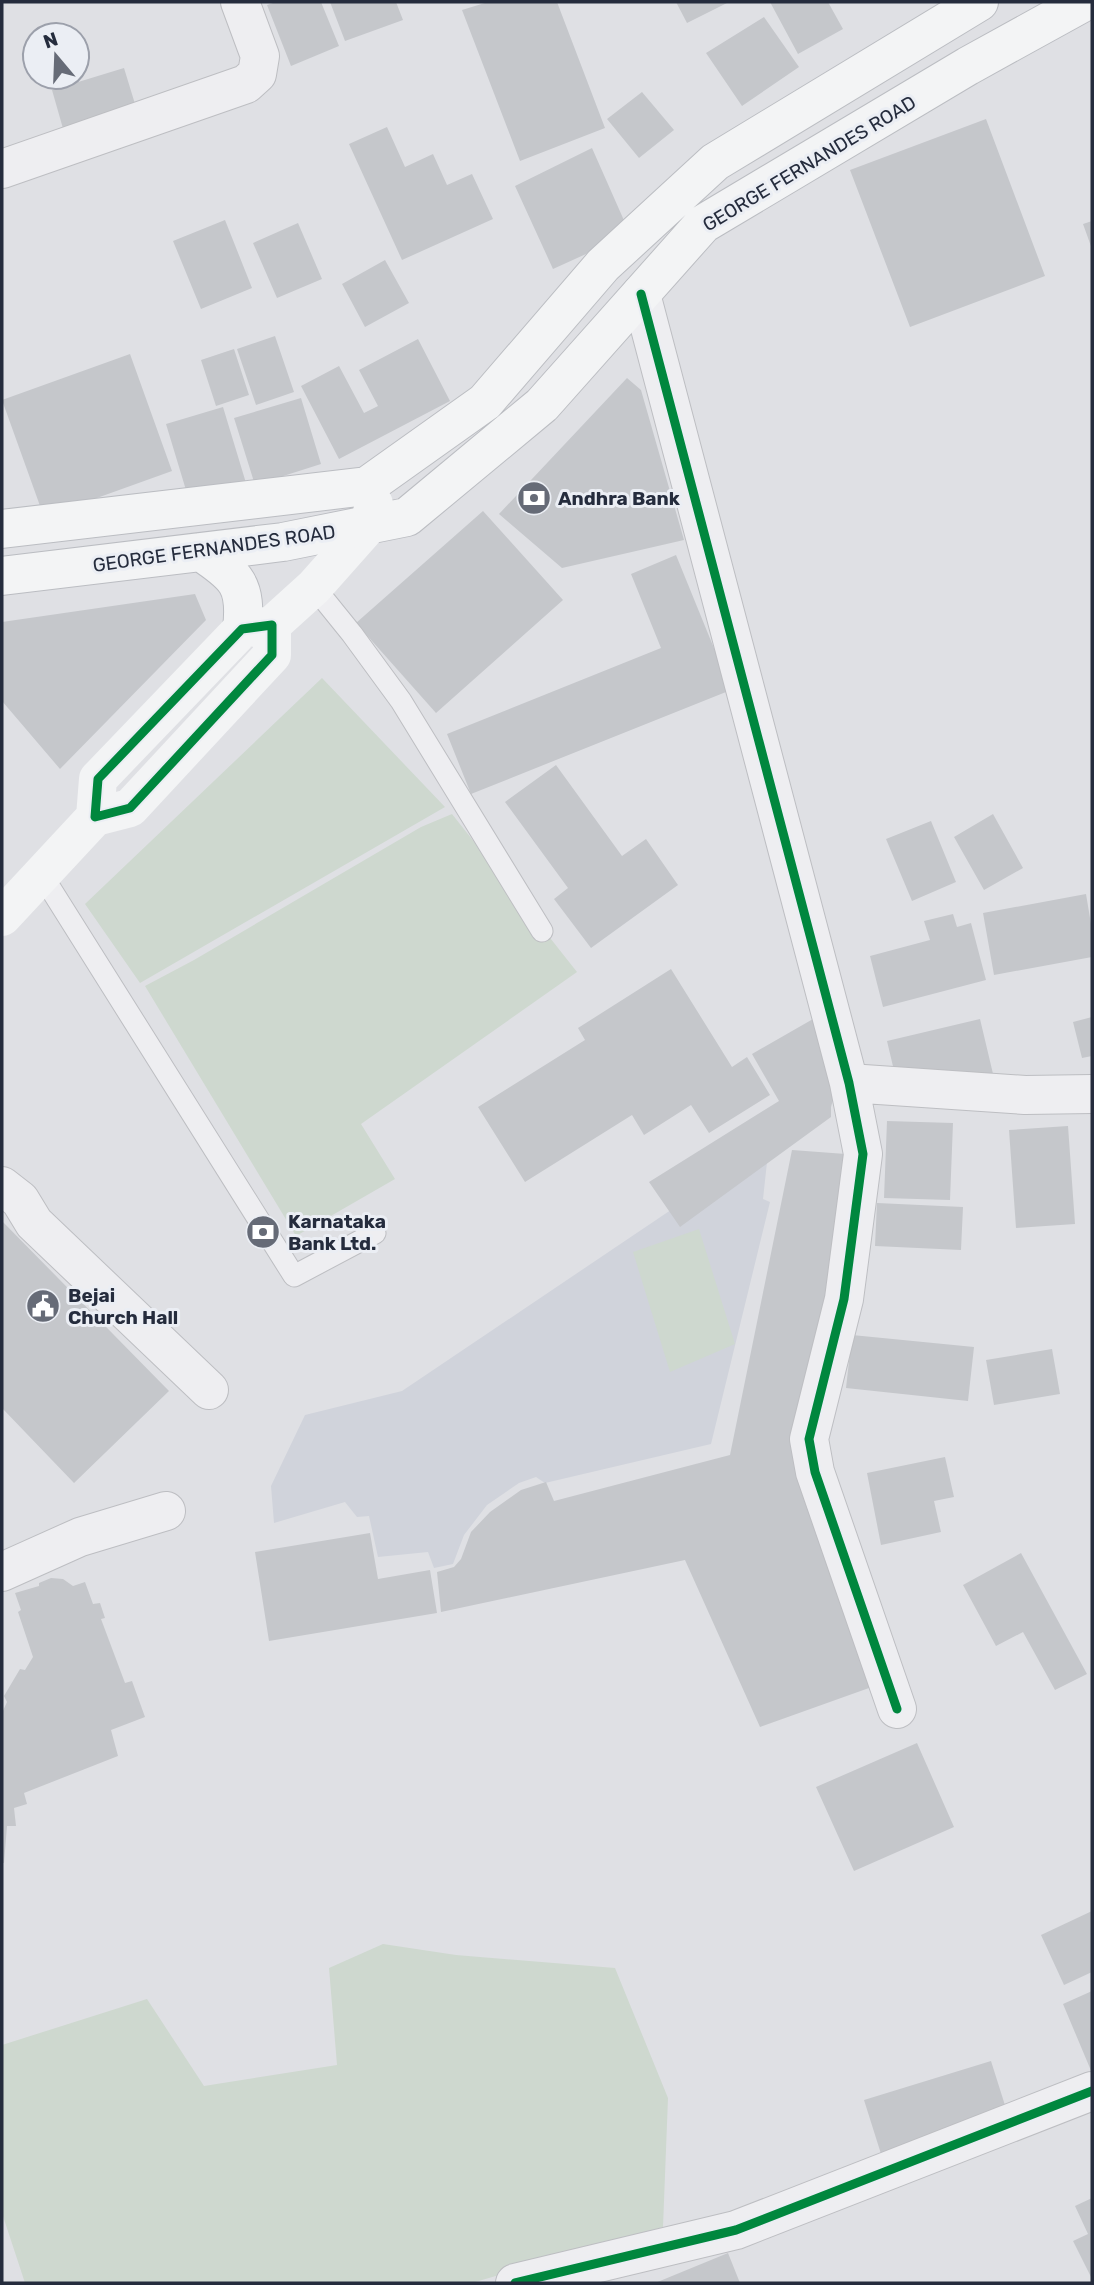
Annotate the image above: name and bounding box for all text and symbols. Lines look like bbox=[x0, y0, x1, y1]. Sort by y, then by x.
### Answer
north arrow bbox=[21, 21, 91, 91]
text: N bbox=[40, 27, 61, 53]
street label: GEORGE FERNANDES ROAD bbox=[698, 91, 920, 236]
bank icon: Andhra Bank bbox=[515, 479, 553, 517]
place label: Andhra Bank bbox=[558, 487, 680, 510]
street label: GEORGE FERNANDES ROAD bbox=[91, 520, 337, 577]
place label: Karnataka Bank Ltd. bbox=[288, 1210, 386, 1255]
bank icon: Karnataka Bank Ltd. bbox=[244, 1213, 282, 1251]
place label: Bejai Church Hall bbox=[68, 1284, 178, 1329]
public building icon: Bejai Church Hall bbox=[24, 1287, 62, 1325]

